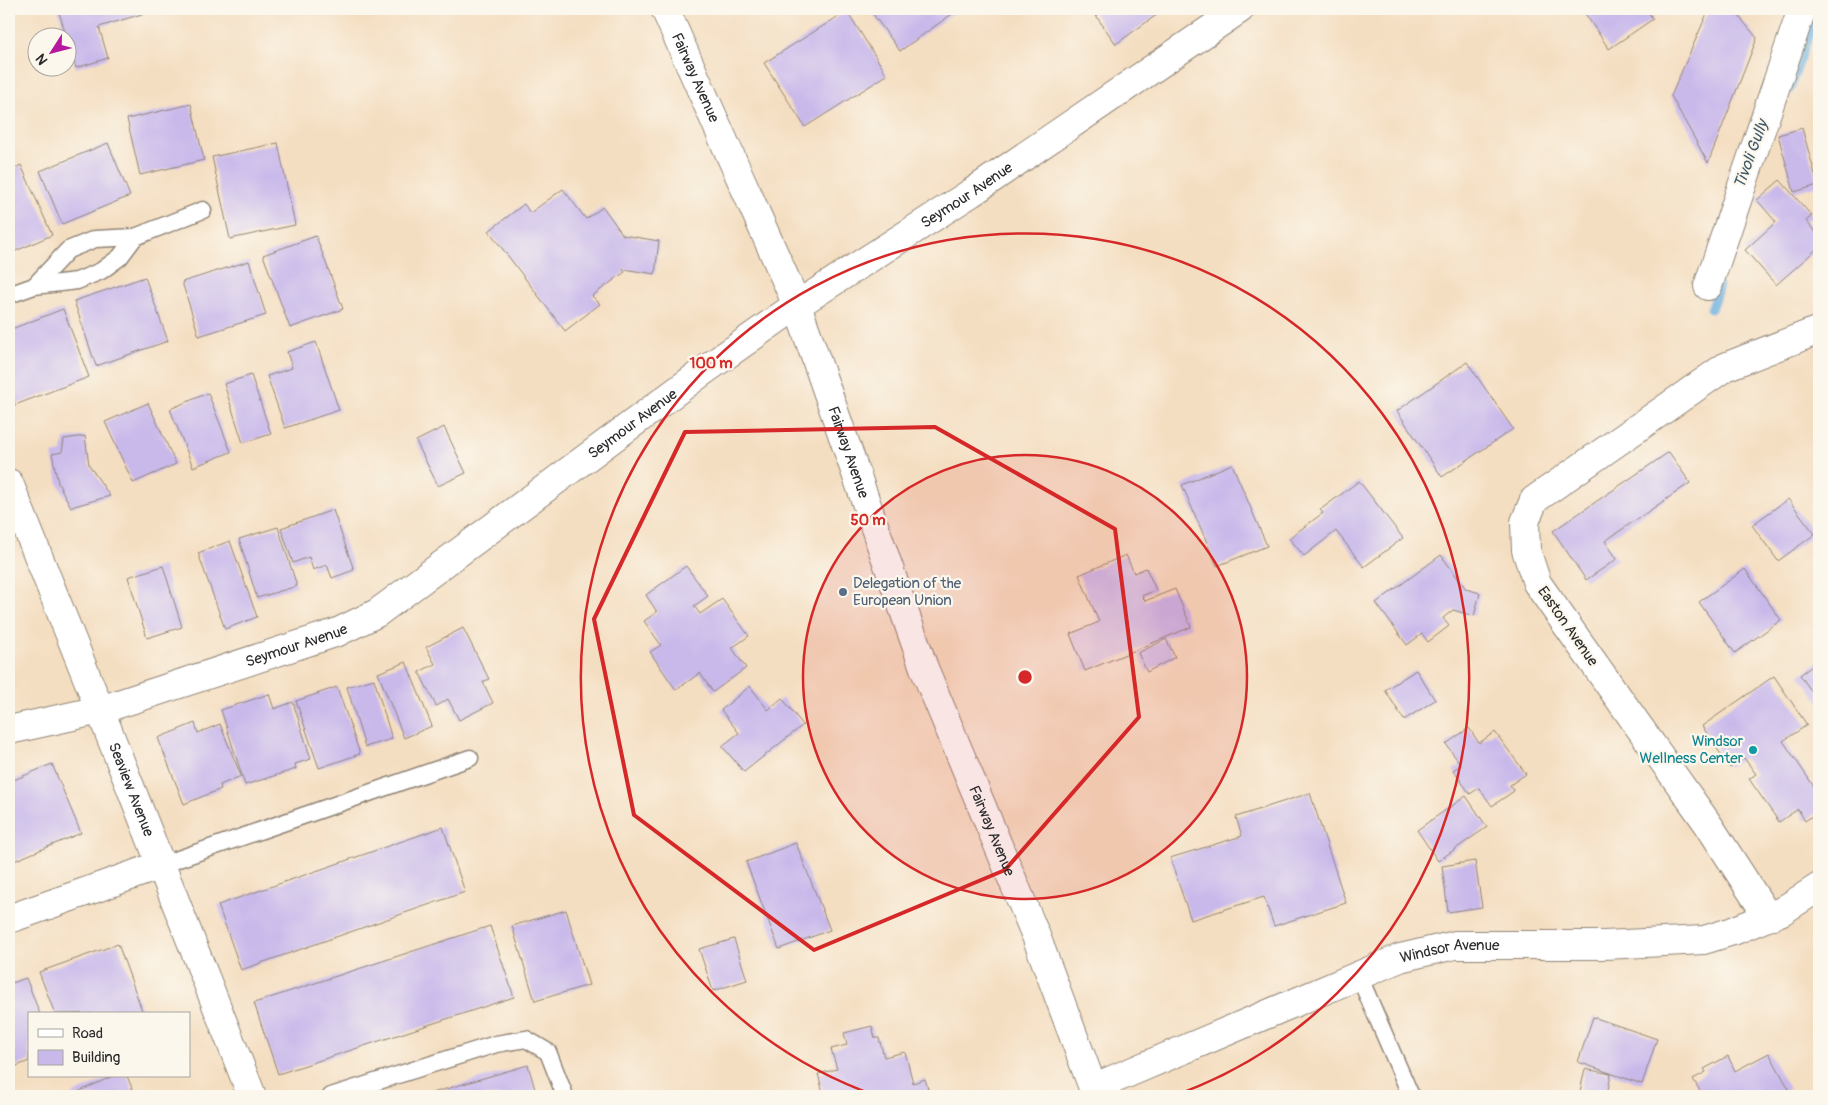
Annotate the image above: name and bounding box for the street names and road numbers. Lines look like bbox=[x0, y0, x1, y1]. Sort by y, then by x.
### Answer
street label: Fairway Avenue bbox=[667, 30, 724, 126]
street label: Seymour Avenue bbox=[917, 158, 1017, 233]
street label: Seymour Avenue bbox=[584, 384, 682, 463]
street label: Fairway Avenue bbox=[823, 404, 873, 501]
street label: Easton Avenue bbox=[1533, 583, 1602, 670]
street label: Seymour Avenue bbox=[243, 619, 351, 672]
street label: Seaview Avenue bbox=[104, 740, 158, 840]
street label: Fairway Avenue bbox=[964, 783, 1019, 879]
street label: Windsor Avenue bbox=[1398, 936, 1500, 968]

